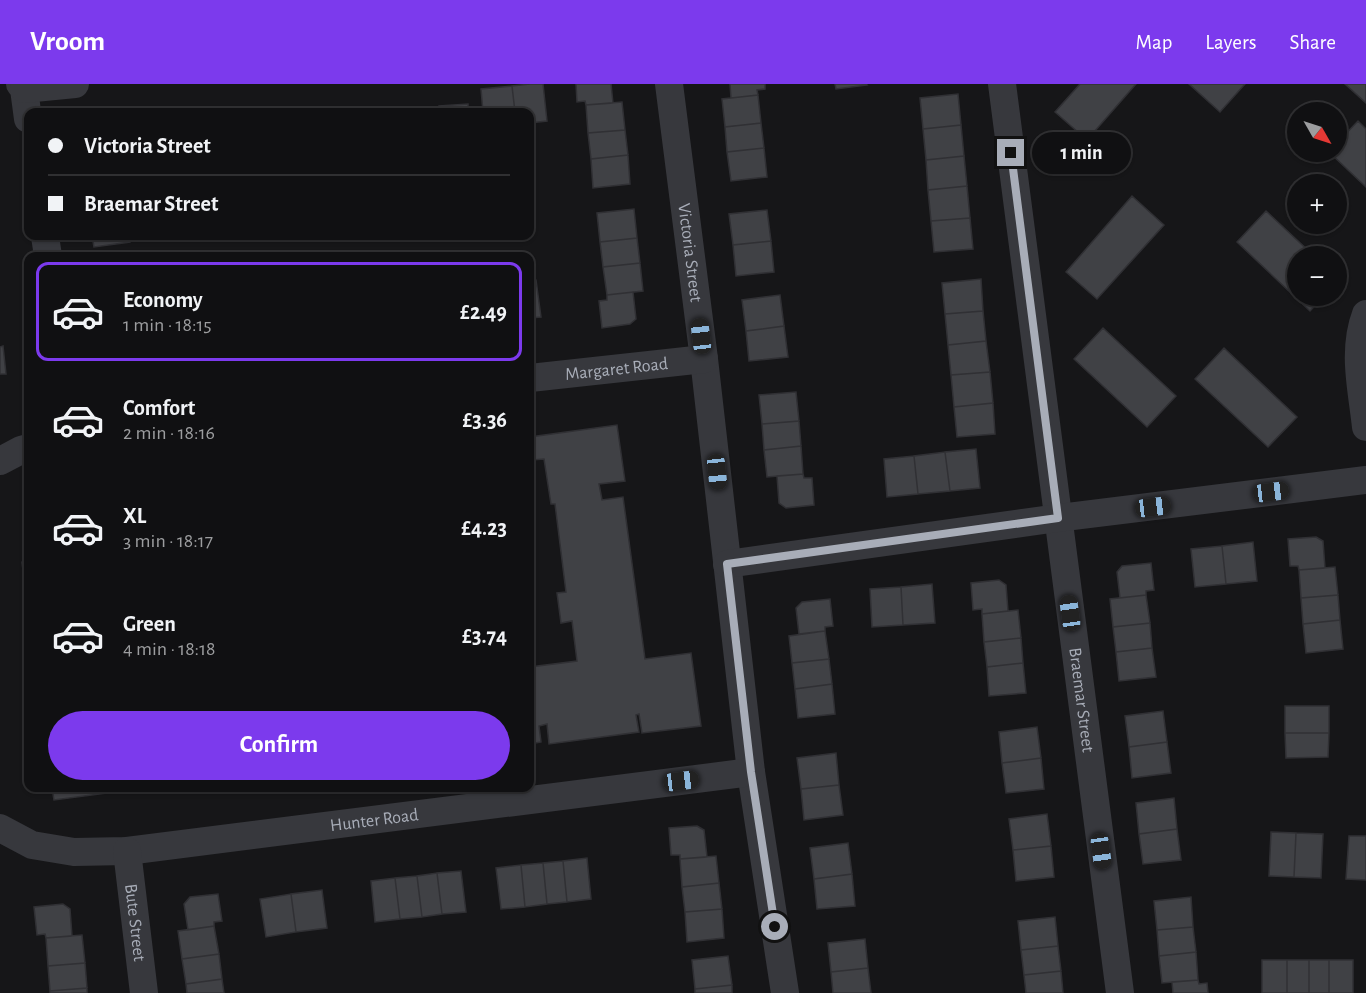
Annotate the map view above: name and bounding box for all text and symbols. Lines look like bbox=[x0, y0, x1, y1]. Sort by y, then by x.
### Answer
text: Vroom bbox=[30, 28, 105, 56]
text: Map bbox=[1136, 32, 1172, 53]
text: Layers bbox=[1205, 32, 1256, 53]
text: Share bbox=[1289, 32, 1336, 53]
north arrow bbox=[1287, 102, 1347, 162]
map controls bbox=[1287, 102, 1347, 306]
callout: 1 min bbox=[1032, 132, 1131, 174]
text: Victoria Street bbox=[84, 135, 211, 157]
route end bbox=[997, 139, 1024, 166]
text: 1 min bbox=[1060, 143, 1103, 163]
button: + bbox=[1287, 174, 1347, 234]
text: Braemar Street bbox=[84, 193, 218, 215]
street label: Victoria Street bbox=[674, 202, 705, 304]
button: − bbox=[1287, 246, 1347, 306]
icon: car bbox=[51, 285, 105, 339]
text: Economy bbox=[123, 289, 203, 311]
text: £2.49 bbox=[460, 301, 507, 323]
text: 1 min · 18:15 bbox=[123, 315, 212, 335]
car bbox=[690, 317, 712, 355]
street label: Margaret Road bbox=[564, 355, 669, 384]
icon: car bbox=[51, 393, 105, 447]
text: Comfort bbox=[123, 397, 195, 419]
text: £3.36 bbox=[463, 409, 507, 431]
text: 2 min · 18:16 bbox=[123, 423, 215, 443]
car bbox=[706, 453, 728, 491]
car bbox=[1252, 481, 1290, 503]
car bbox=[1134, 496, 1172, 518]
icon: car bbox=[51, 501, 105, 555]
text: XL bbox=[123, 505, 146, 527]
text: £4.23 bbox=[461, 517, 507, 539]
text: 3 min · 18:17 bbox=[123, 531, 213, 551]
car bbox=[1059, 594, 1081, 632]
icon: car bbox=[51, 609, 105, 663]
text: Green bbox=[123, 613, 176, 635]
text: £3.74 bbox=[462, 625, 507, 647]
text: 4 min · 18:18 bbox=[123, 639, 216, 659]
street label: Braemar Street bbox=[1065, 646, 1097, 754]
button: Confirm bbox=[48, 711, 510, 780]
car bbox=[662, 770, 700, 792]
street label: Hunter Road bbox=[329, 806, 420, 835]
car bbox=[1090, 832, 1112, 870]
street label: Bute Street bbox=[121, 883, 148, 963]
route start bbox=[761, 913, 788, 940]

